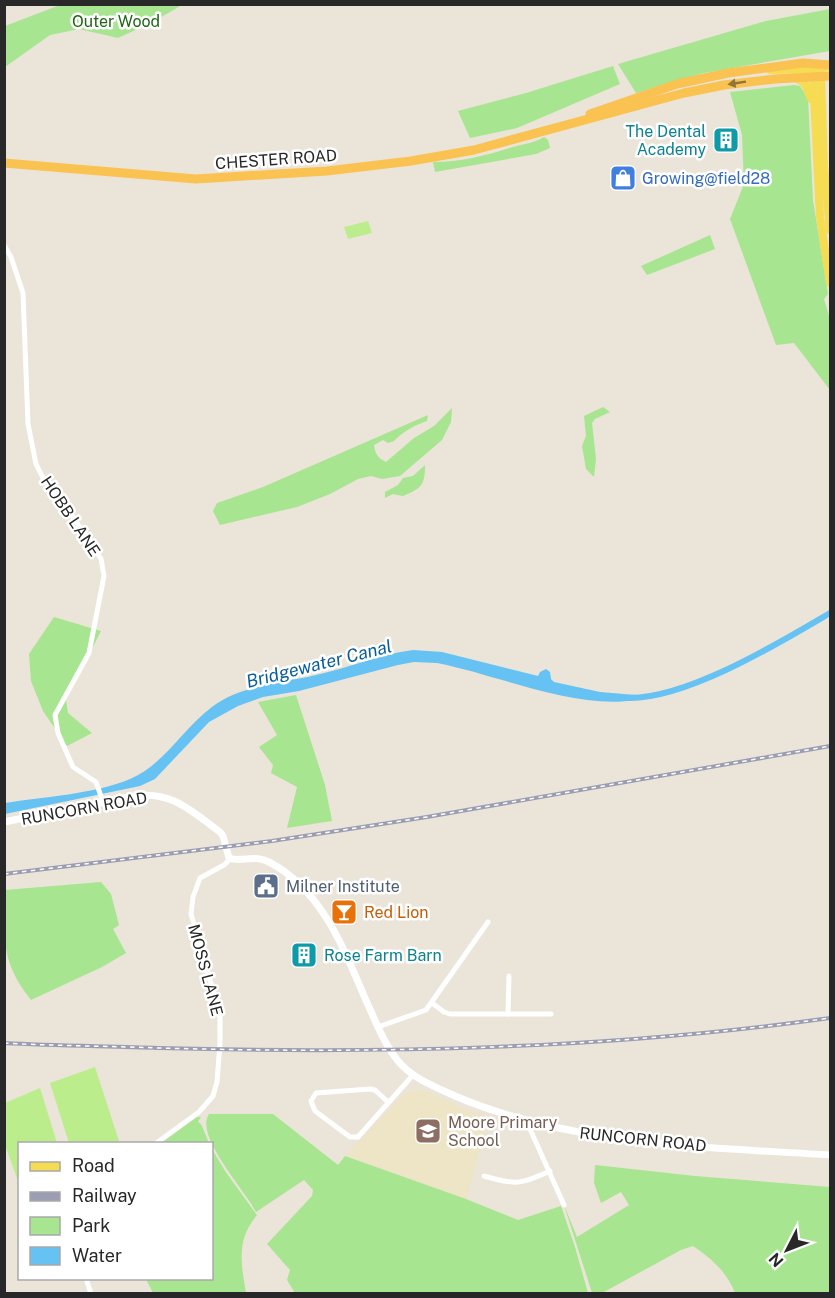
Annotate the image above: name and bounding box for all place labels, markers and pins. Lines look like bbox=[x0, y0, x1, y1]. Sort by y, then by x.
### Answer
place label: The Dental Academy bbox=[626, 122, 706, 159]
building icon: The Dental Academy bbox=[711, 125, 741, 155]
shop icon: Growing@field28 bbox=[608, 163, 638, 193]
place label: Growing@field28 bbox=[642, 169, 770, 188]
public building icon: Milner Institute bbox=[251, 871, 281, 901]
place label: Milner Institute bbox=[286, 877, 400, 896]
bar icon: Red Lion bbox=[329, 897, 359, 927]
place label: Red Lion bbox=[364, 903, 429, 922]
building icon: Rose Farm Barn bbox=[289, 940, 319, 970]
place label: Rose Farm Barn bbox=[324, 946, 442, 965]
place label: Moore Primary School bbox=[448, 1113, 558, 1150]
school or university icon: Moore Primary School bbox=[413, 1116, 443, 1146]

